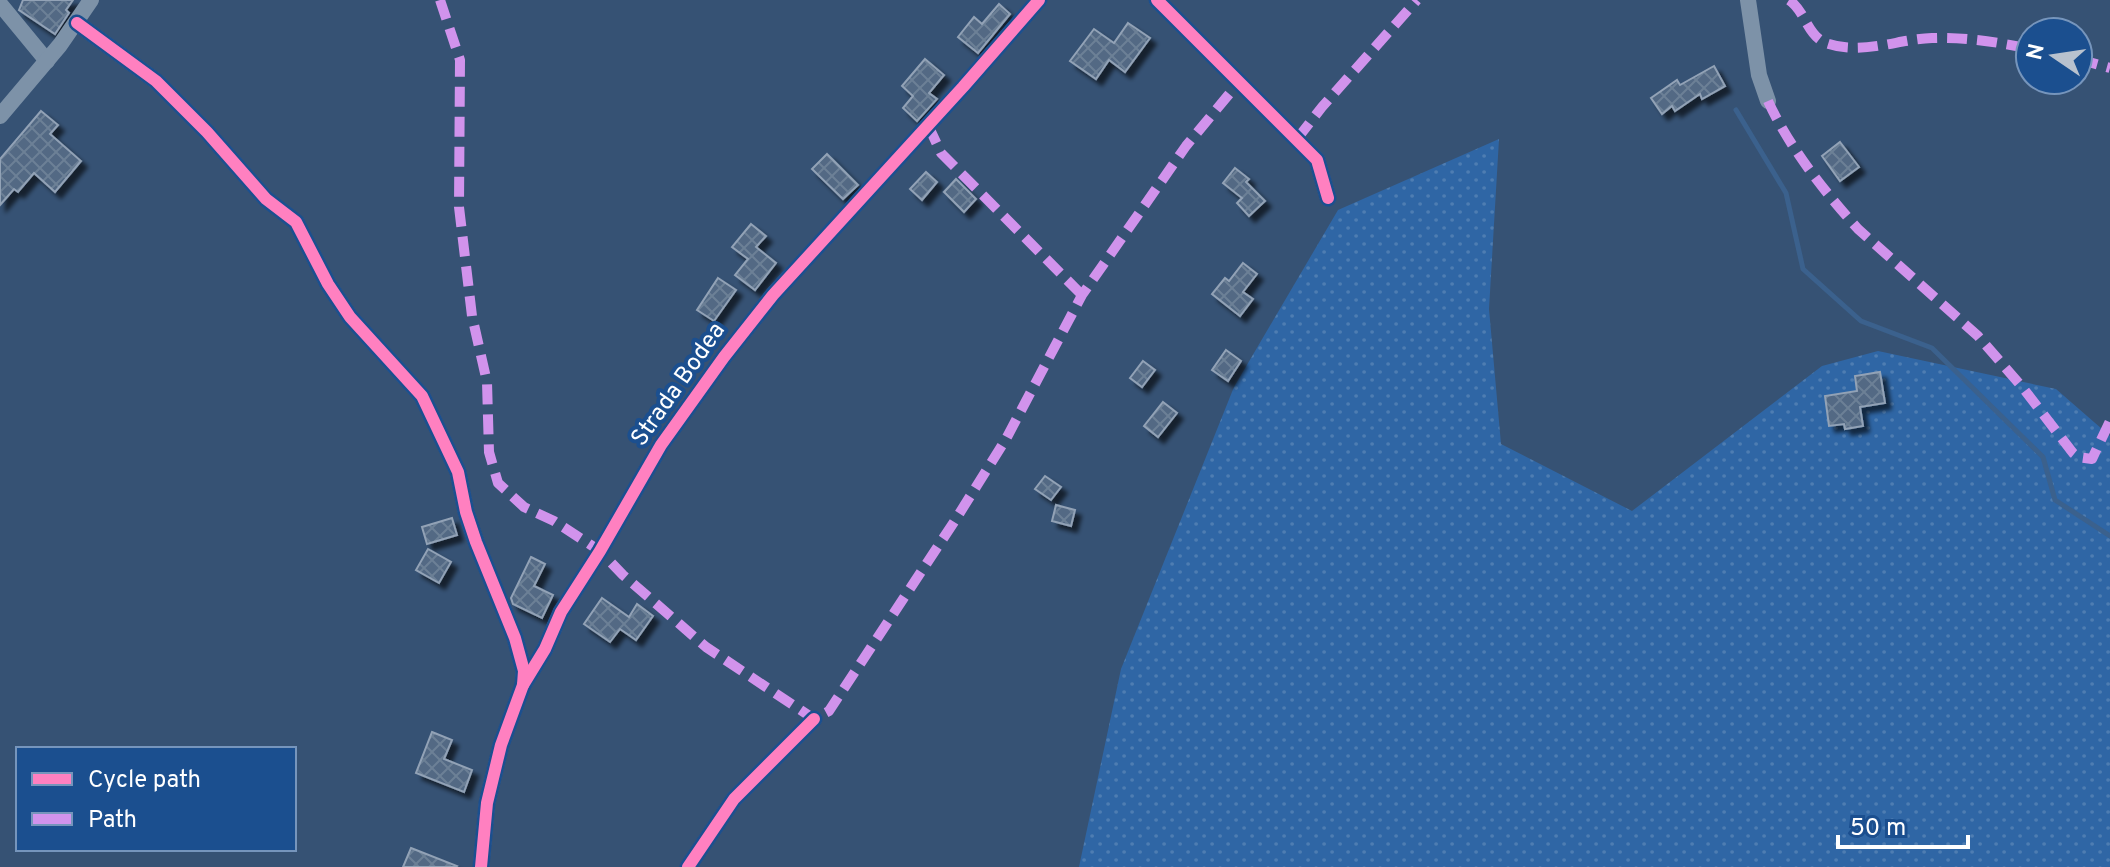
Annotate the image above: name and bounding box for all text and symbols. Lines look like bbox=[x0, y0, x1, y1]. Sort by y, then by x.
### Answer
north arrow bbox=[2014, 16, 2094, 96]
text: N bbox=[2022, 41, 2052, 63]
street label: Strada Bodea bbox=[625, 317, 733, 453]
legend bbox=[16, 747, 296, 851]
text: Cycle path bbox=[88, 766, 201, 796]
scale bar bbox=[1838, 799, 1968, 849]
text: Path bbox=[88, 806, 137, 836]
text: 50 m bbox=[1850, 814, 1906, 844]

